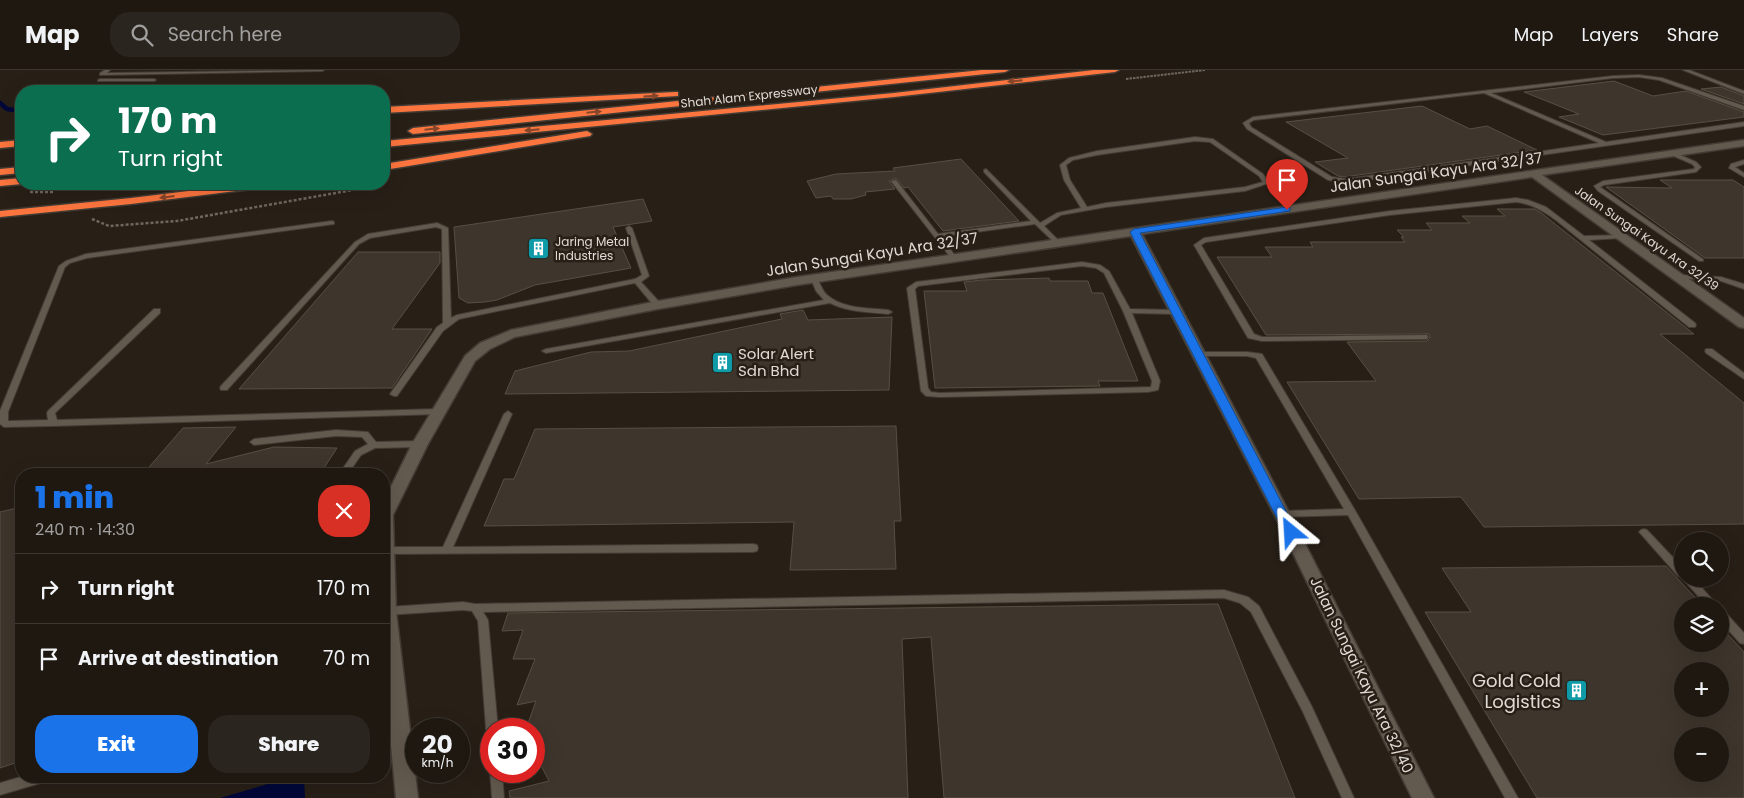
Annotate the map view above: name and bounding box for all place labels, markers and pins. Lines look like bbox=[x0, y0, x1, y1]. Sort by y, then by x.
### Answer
pin bbox=[1266, 159, 1308, 210]
place label: Jaring Metal Industries bbox=[555, 233, 629, 264]
building icon: Jaring Metal Industries bbox=[527, 236, 551, 260]
place label: Solar Alert Sdn Bhd bbox=[738, 343, 814, 381]
building icon: Solar Alert Sdn Bhd bbox=[710, 350, 734, 374]
place label: Gold Cold Logistics bbox=[1472, 668, 1561, 714]
building icon: Gold Cold Logistics bbox=[1565, 678, 1589, 702]

